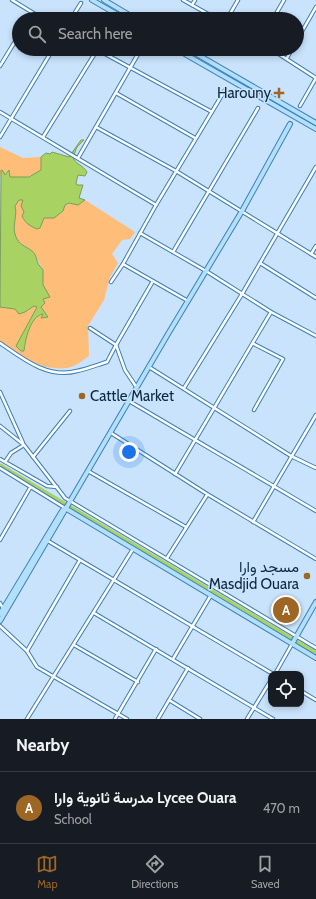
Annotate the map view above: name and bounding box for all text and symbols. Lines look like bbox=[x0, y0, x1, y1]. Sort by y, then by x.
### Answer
search box bbox=[12, 12, 304, 56]
icon: search bbox=[26, 23, 48, 45]
text: Search here bbox=[58, 25, 133, 43]
place label: Harouny bbox=[217, 84, 271, 102]
marker: Harouny bbox=[274, 88, 284, 98]
place label: Cattle Market bbox=[90, 387, 174, 405]
marker: Cattle Market bbox=[77, 391, 87, 401]
your location bbox=[119, 442, 139, 462]
place label: مسجد وارا Masdjid Ouara bbox=[209, 558, 300, 593]
marker: مسجد وارا Masdjid Ouara bbox=[302, 571, 312, 581]
pin: A bbox=[273, 595, 299, 625]
map controls bbox=[268, 671, 304, 707]
button: locate bbox=[268, 671, 304, 707]
text: Nearby bbox=[16, 735, 69, 755]
text: مدرسة ثانوية وارا Lycee Ouara bbox=[54, 789, 236, 807]
text: A bbox=[25, 800, 33, 816]
text: 470 m bbox=[263, 800, 300, 816]
text: School bbox=[54, 811, 92, 827]
tab: Map bbox=[36, 853, 58, 891]
tab: Directions bbox=[131, 853, 178, 891]
tab: Saved bbox=[251, 853, 280, 891]

